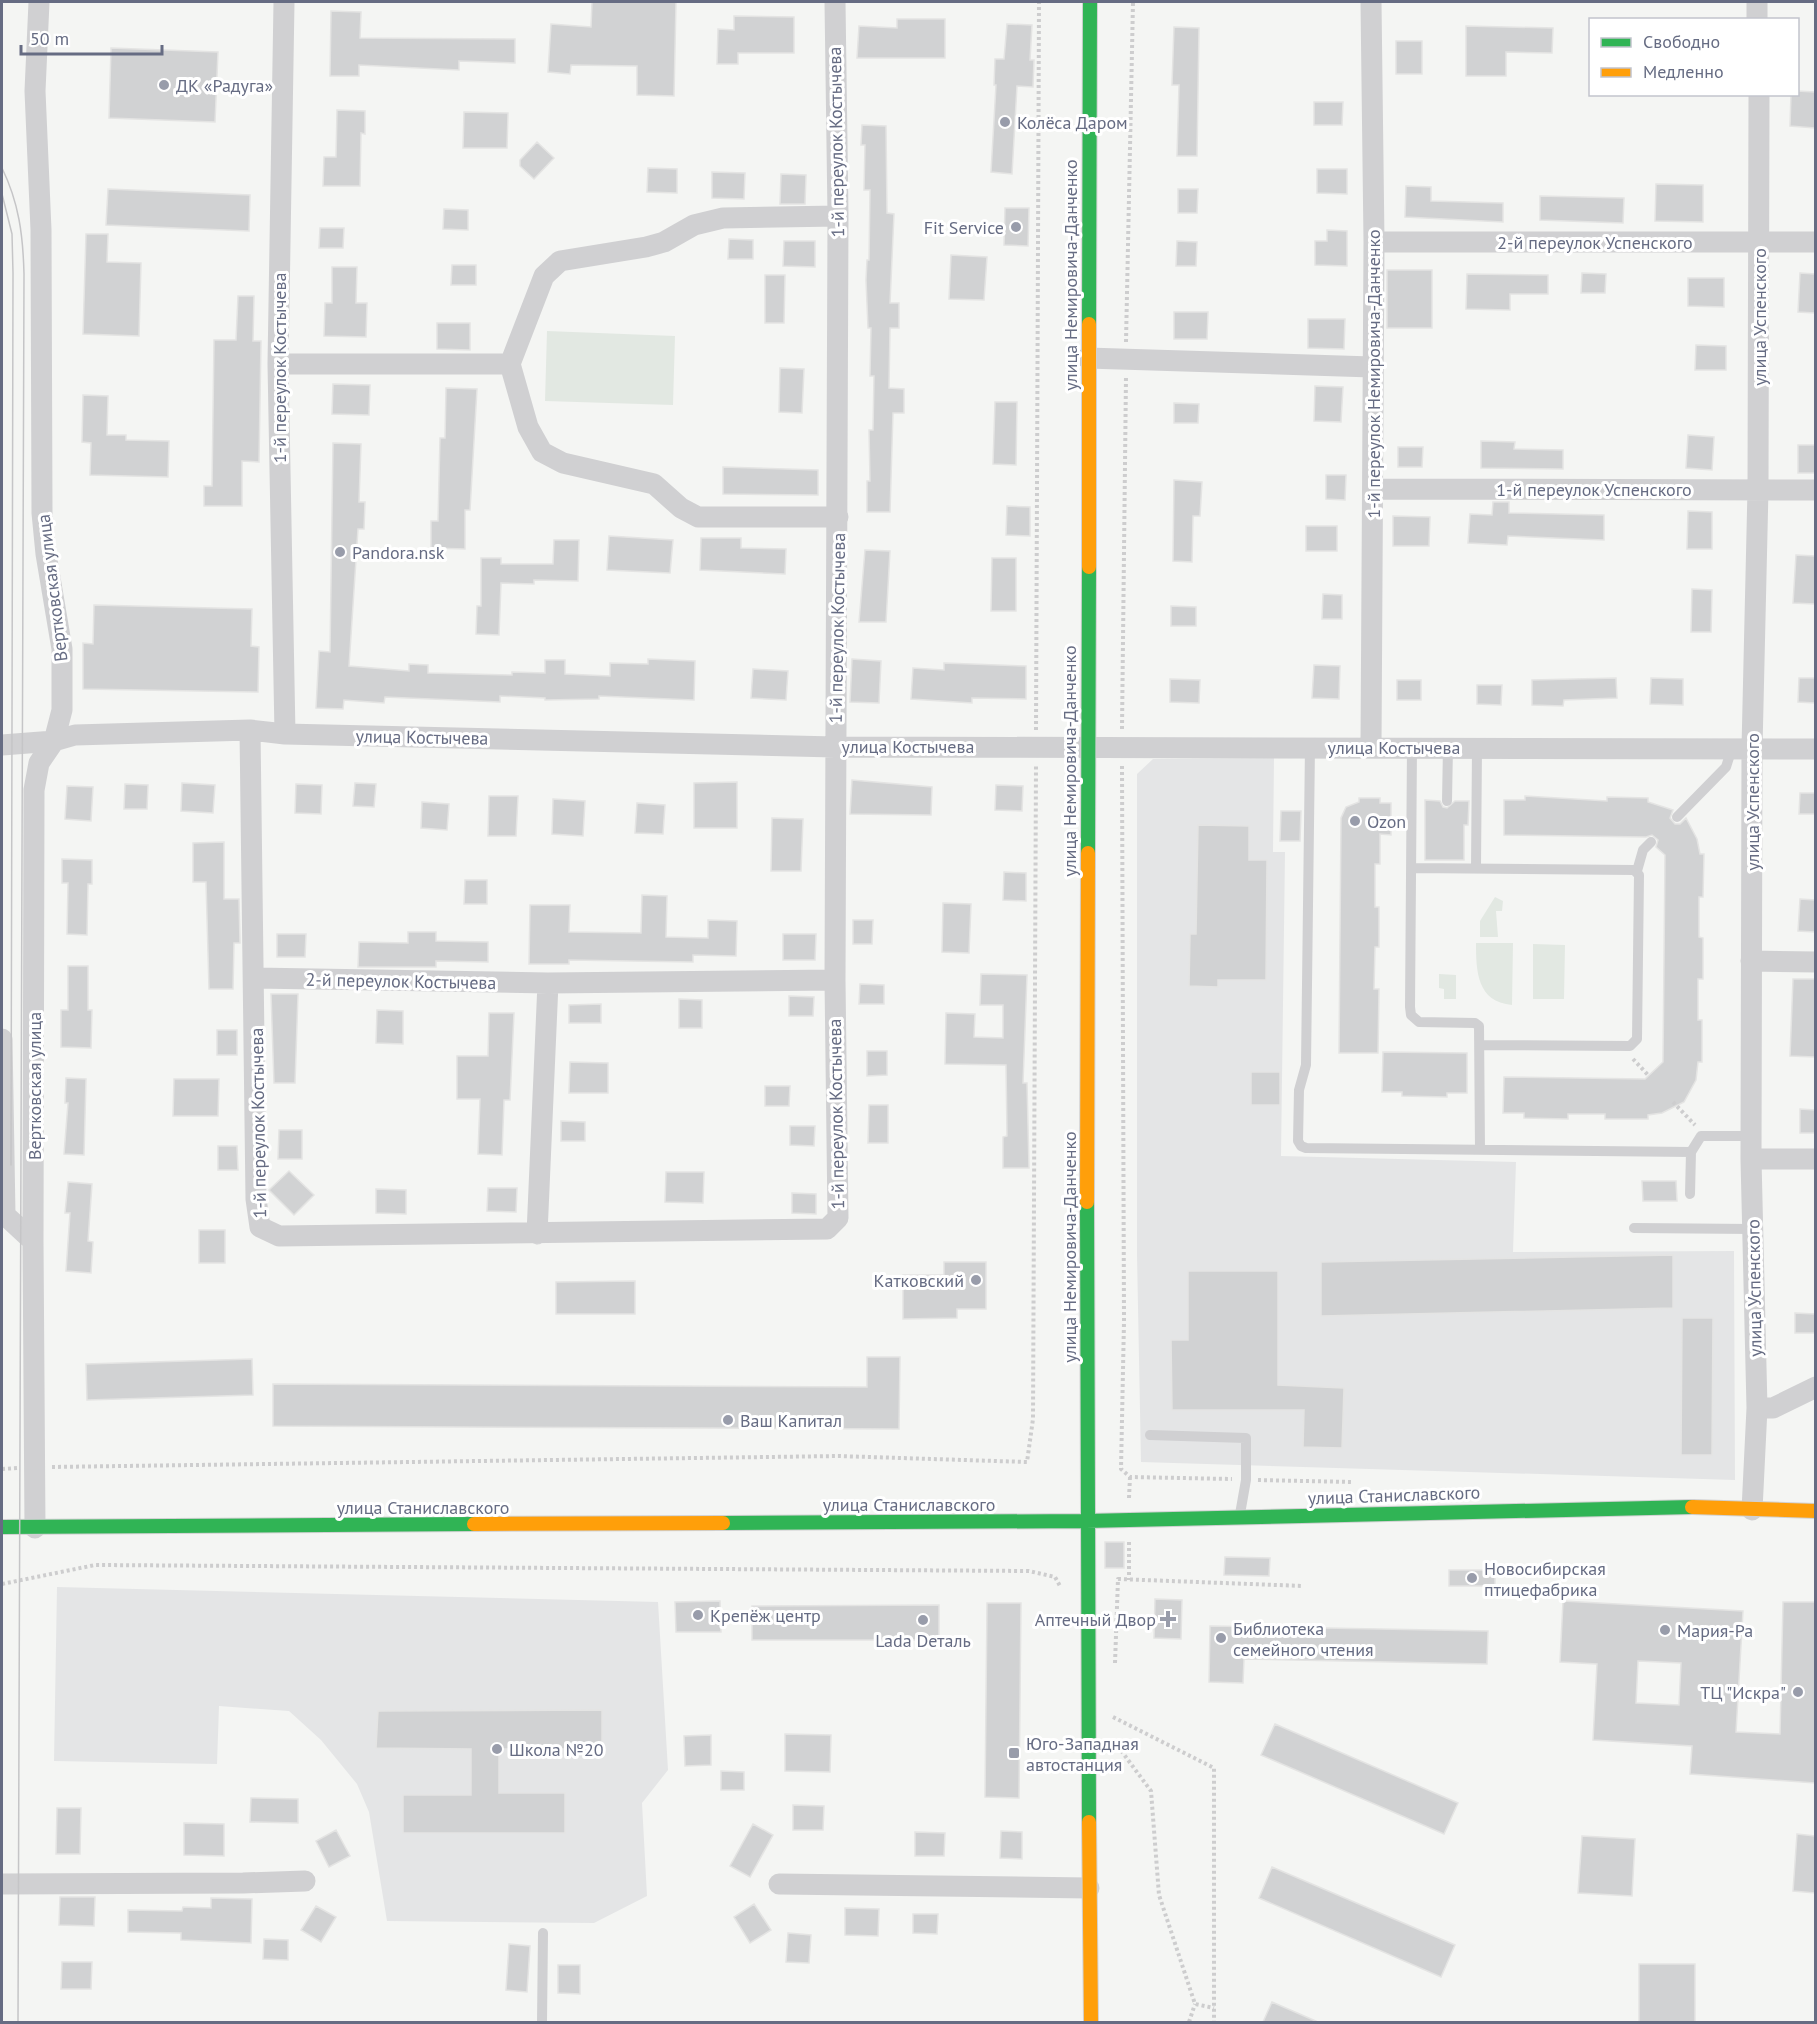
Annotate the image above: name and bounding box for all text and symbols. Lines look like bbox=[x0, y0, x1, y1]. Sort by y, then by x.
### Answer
scale bar bbox=[21, 18, 162, 56]
legend bbox=[1589, 18, 1799, 96]
text: 50 m bbox=[30, 27, 69, 50]
text: Свободно bbox=[1643, 30, 1720, 53]
street label: 1-й переулок Костычева bbox=[823, 46, 849, 238]
text: Медленно bbox=[1643, 60, 1724, 83]
place label: ДК «Радуга» bbox=[176, 74, 273, 97]
marker: ДК «Радуга» bbox=[157, 78, 171, 92]
place label: Колёса Даром bbox=[1017, 111, 1128, 134]
marker: Колёса Даром bbox=[998, 115, 1012, 129]
street label: улица Немировича-Данченко bbox=[1059, 159, 1082, 391]
place label: Fit Service bbox=[924, 216, 1004, 239]
marker: Fit Service bbox=[1009, 220, 1023, 234]
street label: 1-й переулок Немировича-Данченко bbox=[1362, 229, 1385, 519]
street label: 2-й переулок Успенского bbox=[1497, 231, 1693, 254]
street label: улица Успенского bbox=[1748, 248, 1771, 386]
street label: 1-й переулок Костычева bbox=[268, 273, 291, 463]
street label: 1-й переулок Успенского bbox=[1496, 478, 1692, 501]
street label: Вертковская улица bbox=[32, 513, 72, 663]
street label: 1-й переулок Костычева bbox=[824, 532, 850, 724]
place label: Pandora.nsk bbox=[352, 541, 445, 564]
marker: Pandora.nsk bbox=[333, 545, 347, 559]
street label: улица Немировича-Данченко bbox=[1058, 645, 1081, 877]
street label: улица Костычева bbox=[355, 724, 489, 750]
street label: улица Успенского bbox=[1741, 733, 1764, 871]
street label: улица Костычева bbox=[842, 735, 974, 758]
street label: улица Костычева bbox=[1328, 736, 1460, 759]
place label: Ozon bbox=[1367, 810, 1406, 833]
marker: Ozon bbox=[1348, 814, 1362, 828]
street label: 2-й переулок Костычева bbox=[305, 968, 497, 994]
street label: Вертковская улица bbox=[23, 1012, 46, 1160]
street label: 1-й переулок Костычева bbox=[823, 1018, 849, 1210]
street label: 1-й переулок Костычева bbox=[245, 1027, 271, 1219]
street label: улица Немировича-Данченко bbox=[1058, 1131, 1081, 1363]
street label: улица Успенского bbox=[1741, 1219, 1767, 1357]
place label: Катковский bbox=[874, 1269, 964, 1292]
marker: Катковский bbox=[969, 1273, 983, 1287]
place label: Ваш Капитал bbox=[740, 1409, 842, 1432]
marker: Ваш Капитал bbox=[721, 1413, 735, 1427]
street label: улица Станиславского bbox=[1307, 1480, 1481, 1510]
street label: улица Станиславского bbox=[823, 1493, 995, 1516]
street label: улица Станиславского bbox=[337, 1496, 509, 1519]
place label: Новосибирская птицефабрика bbox=[1484, 1557, 1606, 1601]
marker: Новосибирская птицефабрика bbox=[1465, 1571, 1479, 1585]
place label: Крепёж центр bbox=[710, 1604, 821, 1627]
marker: Крепёж центр bbox=[691, 1608, 705, 1622]
place label: Аптечный Двор bbox=[1035, 1608, 1156, 1631]
marker: Аптечный Двор bbox=[1161, 1612, 1175, 1626]
marker: Lada Dеталь bbox=[916, 1613, 930, 1627]
place label: Библиотека семейного чтения bbox=[1233, 1617, 1374, 1661]
place label: Мария-Ра bbox=[1677, 1619, 1753, 1642]
marker: Мария-Ра bbox=[1658, 1623, 1672, 1637]
place label: Lada Dеталь bbox=[875, 1629, 971, 1652]
marker: Библиотека семейного чтения bbox=[1214, 1631, 1228, 1645]
place label: ТЦ "Искра" bbox=[1700, 1681, 1786, 1704]
marker: ТЦ "Искра" bbox=[1791, 1685, 1805, 1699]
place label: Юго-Западная автостанция bbox=[1026, 1732, 1139, 1776]
place label: Школа №20 bbox=[509, 1738, 604, 1761]
marker: Школа №20 bbox=[490, 1742, 504, 1756]
marker: Юго-Западная автостанция bbox=[1007, 1746, 1021, 1760]

